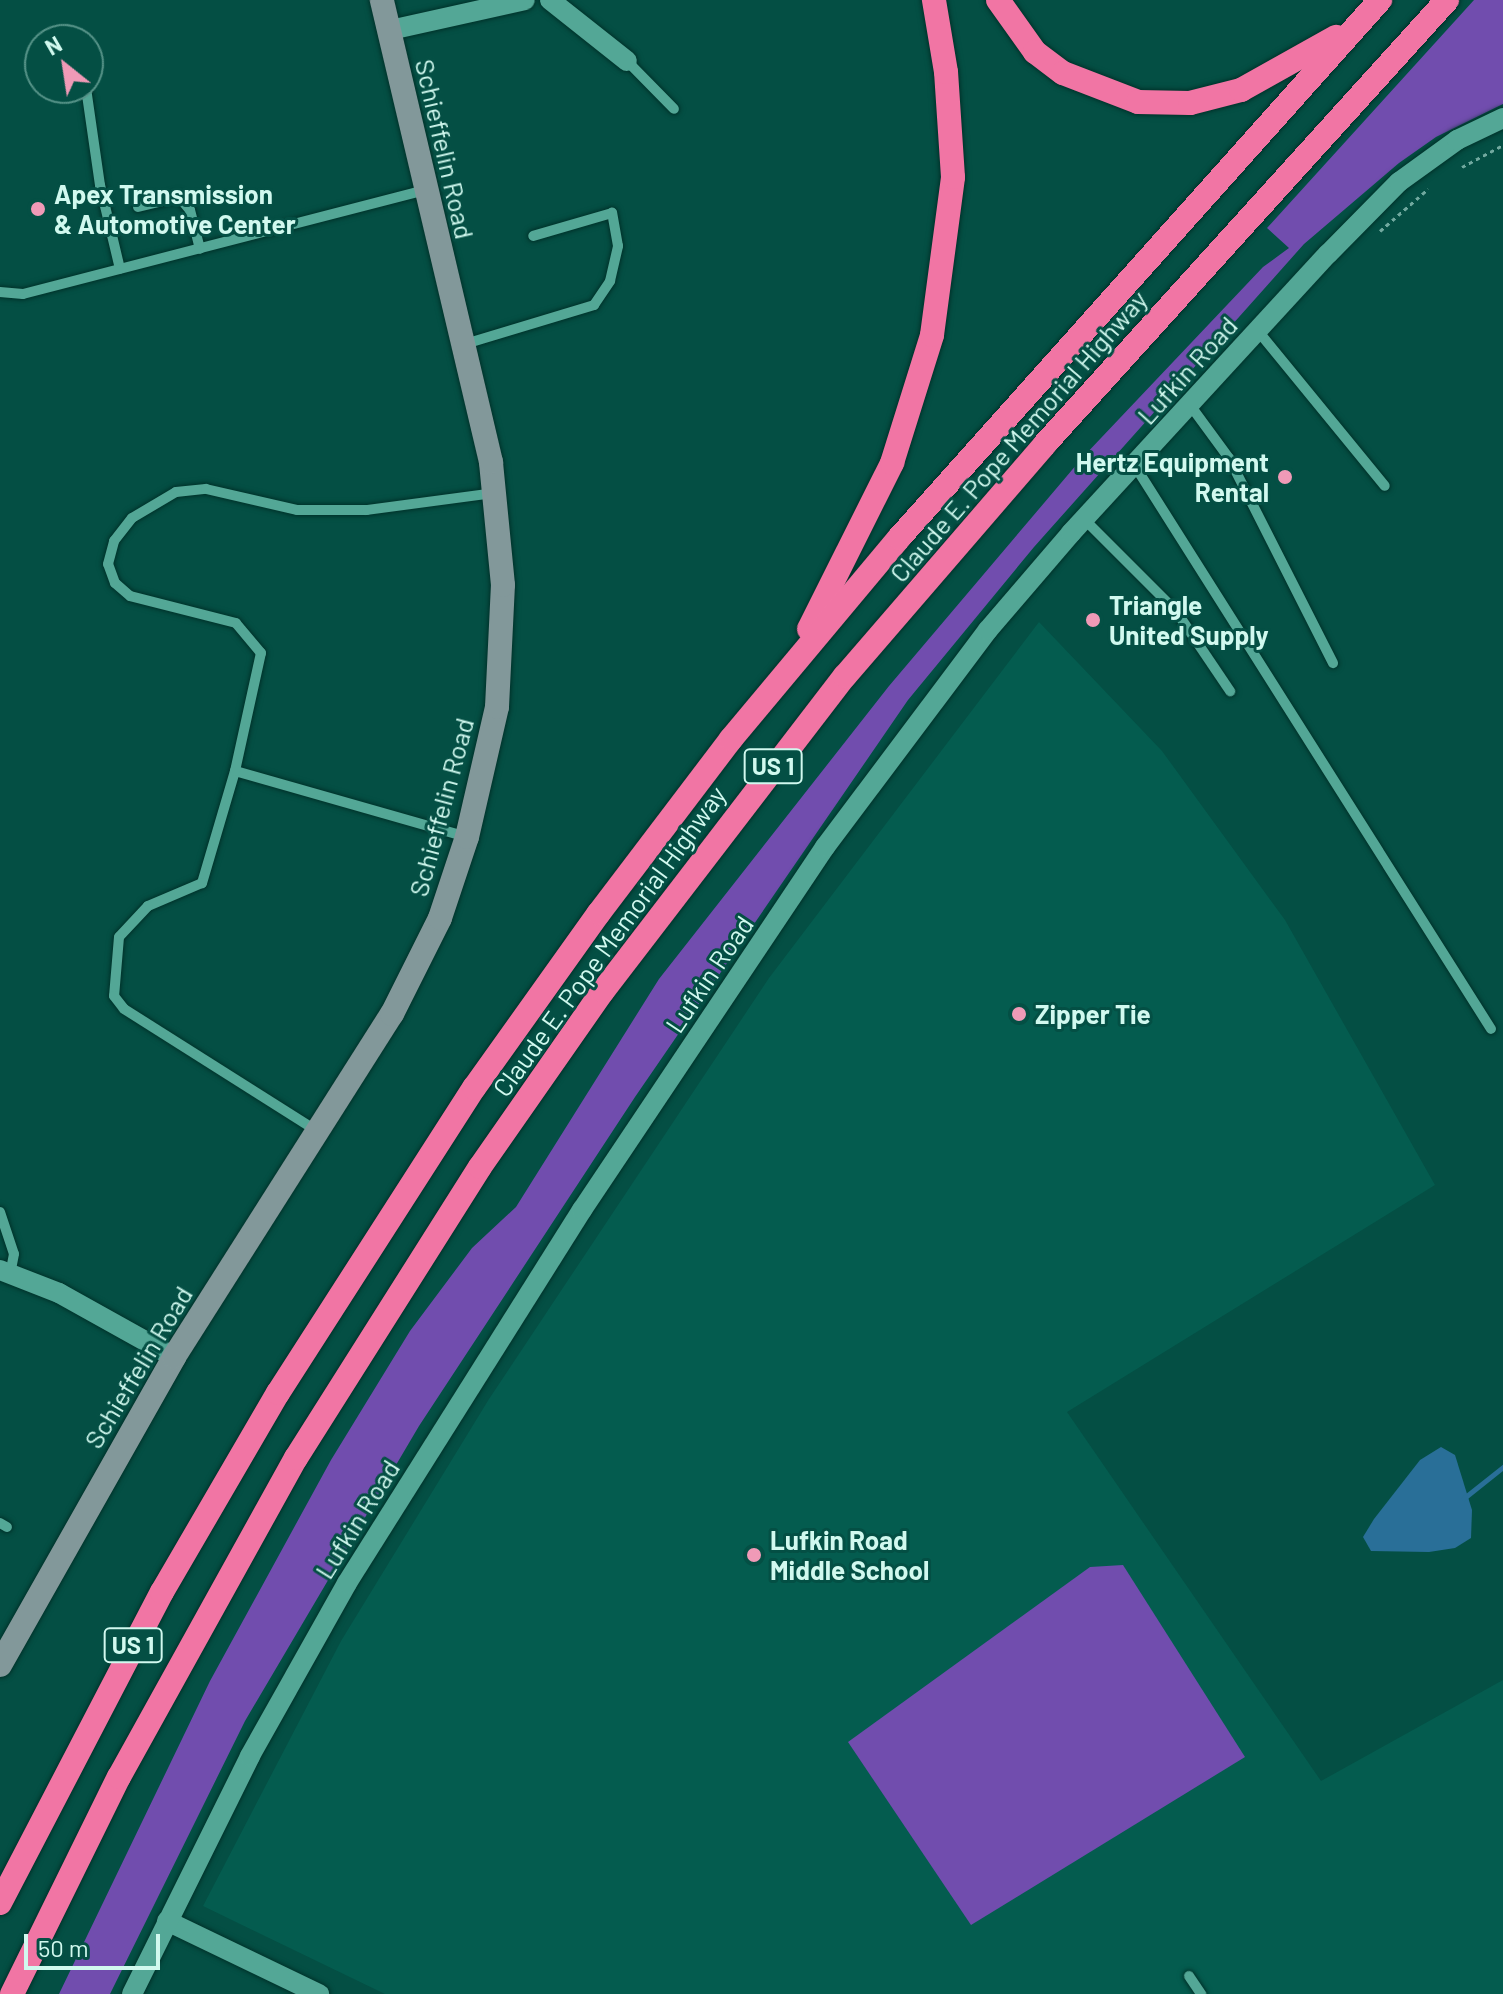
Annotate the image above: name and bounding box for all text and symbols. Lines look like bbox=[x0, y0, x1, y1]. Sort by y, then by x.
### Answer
north arrow bbox=[24, 24, 104, 104]
text: N bbox=[40, 30, 66, 60]
street label: Schieffelin Road bbox=[409, 56, 481, 242]
place label: Apex Transmission & Automotive Center bbox=[54, 178, 296, 240]
marker: Apex Transmission & Automotive Center bbox=[29, 200, 47, 218]
street label: Claude E. Pope Memorial Highway bbox=[883, 284, 1153, 588]
street label: Lufkin Road bbox=[1130, 310, 1244, 430]
place label: Hertz Equipment Rental bbox=[1076, 446, 1269, 508]
marker: Hertz Equipment Rental bbox=[1276, 468, 1294, 486]
place label: Triangle United Supply bbox=[1109, 589, 1269, 650]
marker: Triangle United Supply bbox=[1084, 611, 1102, 629]
street label: Schieffelin Road bbox=[402, 714, 480, 900]
road number: US 1 bbox=[743, 746, 803, 786]
street label: Claude E. Pope Memorial Highway bbox=[486, 780, 732, 1102]
street label: Lufkin Road bbox=[659, 910, 759, 1038]
place label: Zipper Tie bbox=[1035, 998, 1151, 1030]
marker: Zipper Tie bbox=[1010, 1005, 1028, 1023]
street label: Schieffelin Road bbox=[77, 1280, 199, 1454]
street label: Lufkin Road bbox=[308, 1454, 406, 1584]
place label: Lufkin Road Middle School bbox=[770, 1524, 929, 1586]
marker: Lufkin Road Middle School bbox=[745, 1546, 763, 1564]
road number: US 1 bbox=[103, 1625, 163, 1665]
scale bar bbox=[28, 1918, 164, 1968]
text: 50 m bbox=[38, 1933, 89, 1962]

